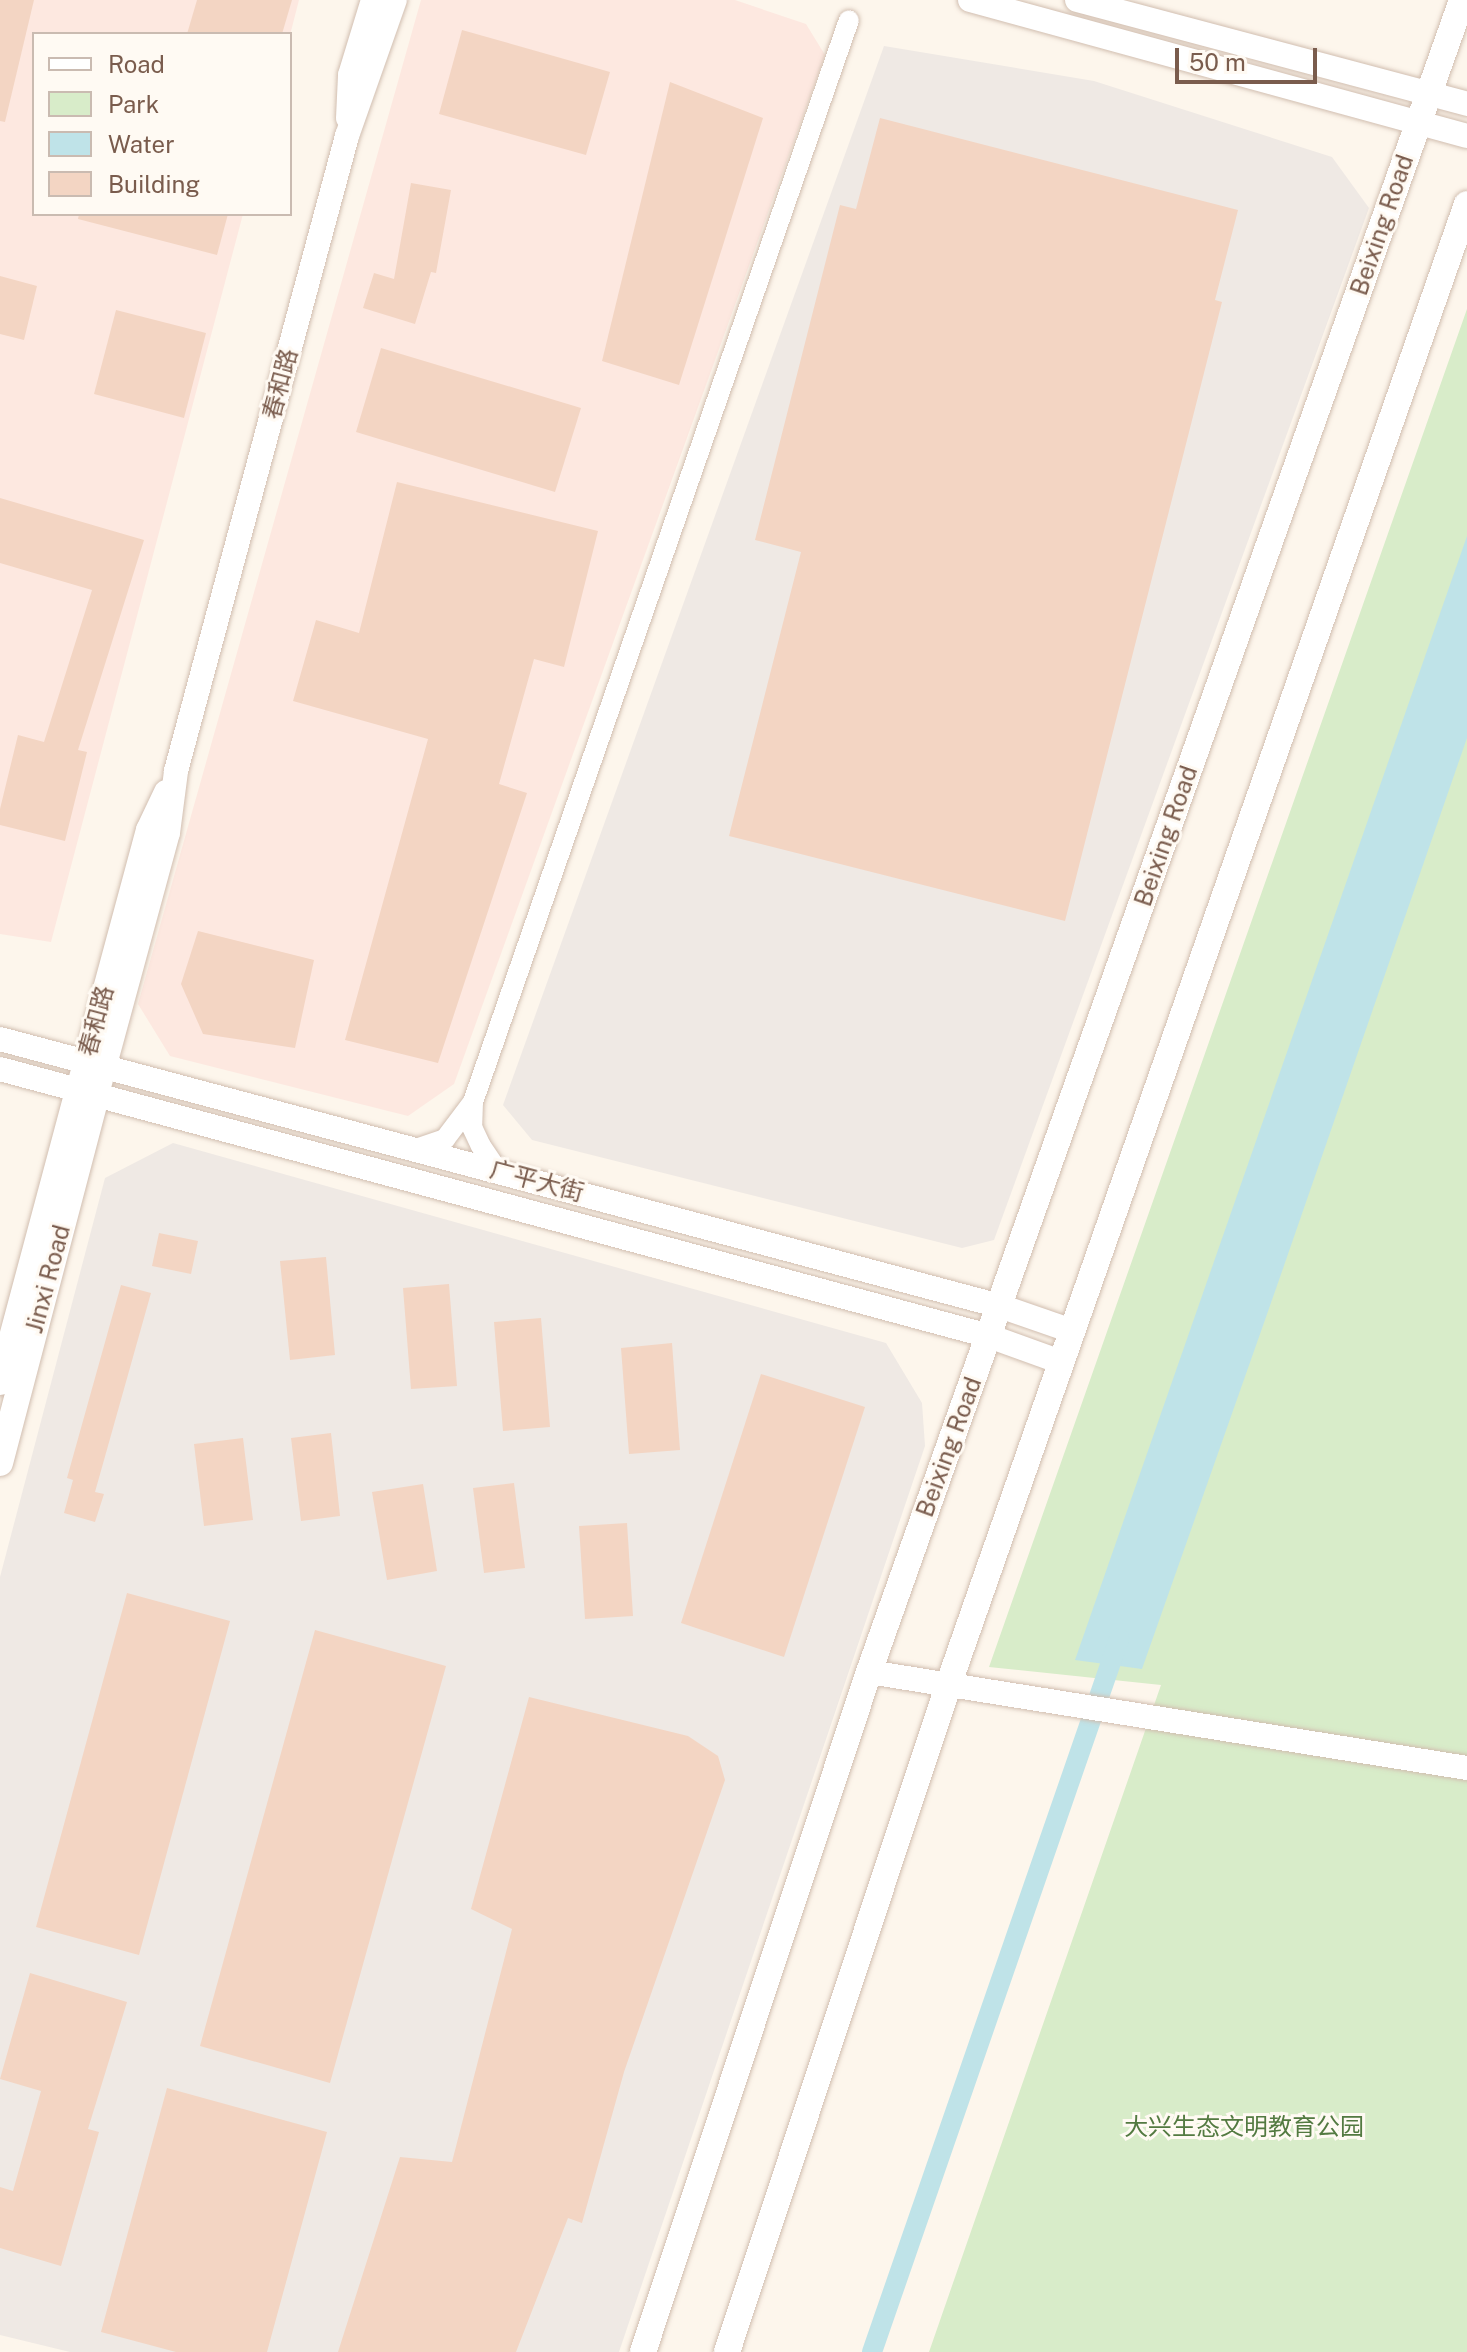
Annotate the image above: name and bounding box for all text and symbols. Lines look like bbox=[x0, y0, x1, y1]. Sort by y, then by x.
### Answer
legend bbox=[32, 32, 292, 216]
scale bar bbox=[1179, 32, 1321, 82]
text: 50 m bbox=[1189, 48, 1246, 76]
text: Road bbox=[108, 50, 165, 78]
text: Park bbox=[108, 90, 159, 118]
text: Water bbox=[108, 130, 175, 158]
street label: Beixing Road bbox=[1344, 151, 1420, 299]
text: Building bbox=[108, 170, 200, 198]
street label: 春和路 bbox=[257, 345, 303, 423]
street label: Beixing Road bbox=[1128, 762, 1204, 910]
street label: 春和路 bbox=[73, 982, 119, 1060]
street label: 广平大街 bbox=[487, 1155, 587, 1207]
street label: Jinxi Road bbox=[20, 1222, 76, 1336]
street label: Beixing Road bbox=[910, 1373, 988, 1521]
park label: 大兴生态文明教育公园 bbox=[1124, 2113, 1364, 2141]

